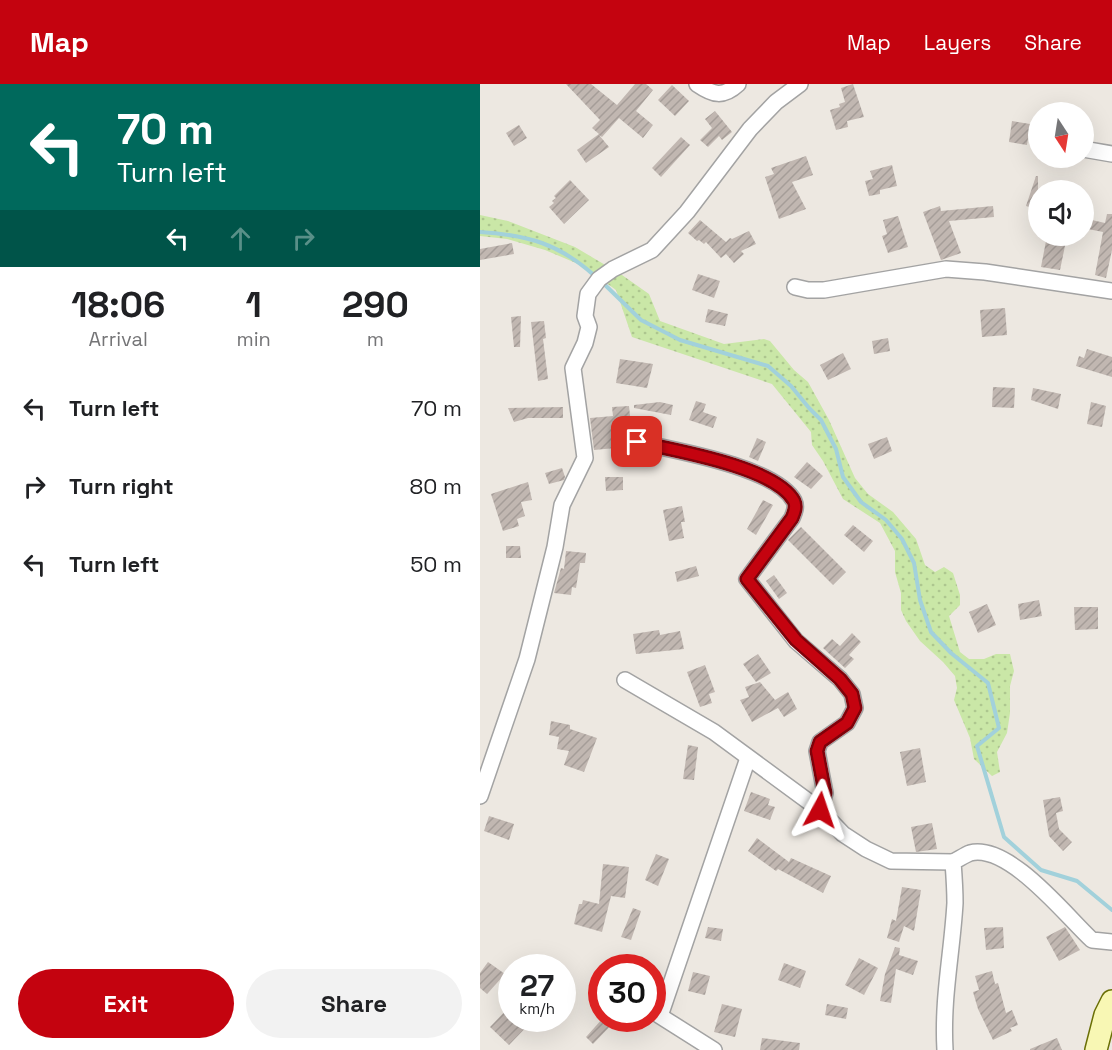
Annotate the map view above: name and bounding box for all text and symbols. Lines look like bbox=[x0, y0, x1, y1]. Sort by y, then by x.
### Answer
text: Map bbox=[30, 24, 89, 60]
text: Map bbox=[847, 29, 891, 56]
text: Layers bbox=[924, 29, 991, 56]
text: Share bbox=[1024, 29, 1082, 56]
north arrow bbox=[1028, 102, 1094, 168]
map controls bbox=[1028, 102, 1094, 246]
text: 70 m bbox=[117, 103, 214, 156]
icon: left bbox=[18, 108, 96, 186]
text: Turn left bbox=[117, 155, 227, 190]
button: sound bbox=[1028, 180, 1094, 246]
icon: left bbox=[161, 222, 194, 255]
icon: ahead bbox=[224, 222, 257, 255]
icon: right bbox=[287, 222, 320, 255]
text: 18:06 bbox=[71, 282, 165, 328]
text: 1 bbox=[246, 282, 262, 328]
text: 290 bbox=[342, 282, 409, 328]
text: Arrival bbox=[89, 326, 148, 352]
text: min bbox=[236, 326, 271, 352]
text: m bbox=[367, 326, 384, 352]
icon: left bbox=[18, 392, 51, 425]
text: Turn left bbox=[69, 394, 159, 422]
text: 70 m bbox=[411, 394, 462, 422]
pin bbox=[611, 416, 662, 467]
icon: arrive bbox=[620, 425, 653, 458]
icon: right bbox=[18, 470, 51, 503]
text: Turn right bbox=[69, 472, 174, 500]
text: 80 m bbox=[410, 472, 462, 500]
icon: left bbox=[18, 548, 51, 581]
text: Turn left bbox=[69, 550, 159, 578]
text: 50 m bbox=[410, 550, 462, 578]
position arrow bbox=[788, 778, 852, 842]
speed limit sign: 30 bbox=[588, 954, 666, 1032]
text: 27 bbox=[520, 966, 554, 1005]
button: Exit bbox=[18, 969, 234, 1038]
button: Share bbox=[246, 969, 462, 1038]
text: km/h bbox=[519, 999, 555, 1018]

